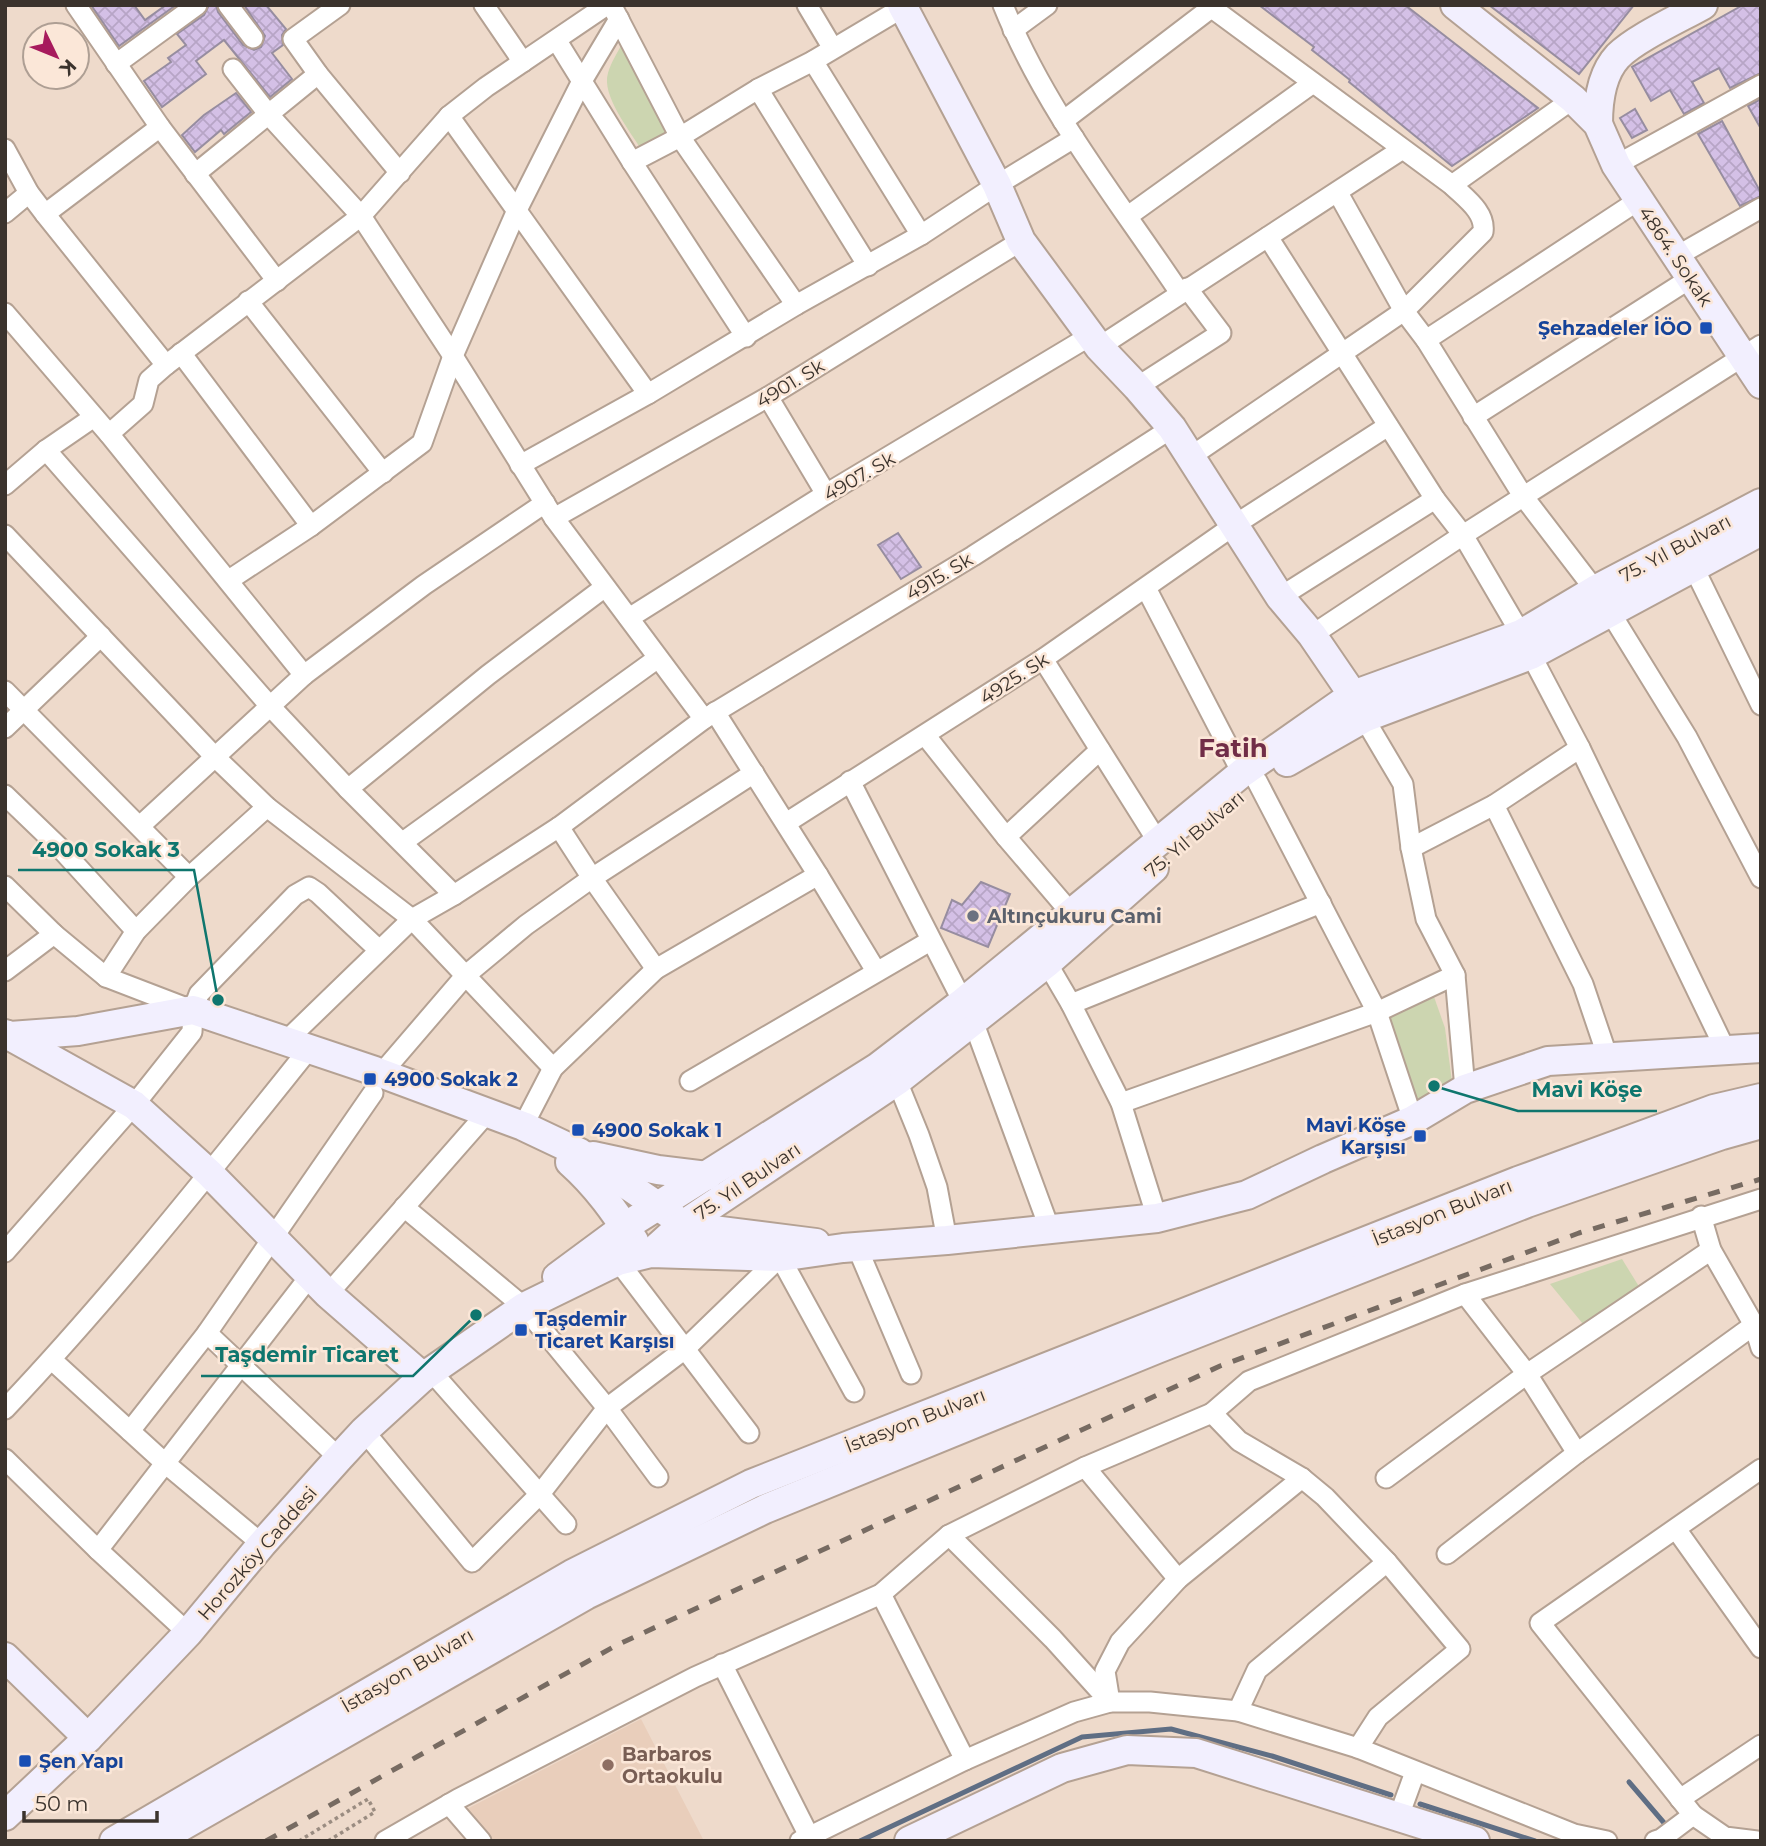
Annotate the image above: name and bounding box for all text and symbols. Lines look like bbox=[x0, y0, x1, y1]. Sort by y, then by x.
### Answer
north arrow bbox=[21, 21, 91, 91]
text: K bbox=[54, 54, 81, 81]
street label: 4864. Sokak bbox=[1634, 202, 1718, 311]
place label: Şehzadeler İÖO bbox=[1538, 316, 1692, 340]
marker: Şehzadeler İÖO bbox=[1698, 320, 1714, 336]
street label: 4901. Sk bbox=[752, 354, 829, 413]
street label: 4907. Sk bbox=[819, 446, 900, 506]
street label: 75. Yıl Bulvarı bbox=[1616, 509, 1735, 587]
street label: 4915. Sk bbox=[902, 547, 977, 605]
street label: 4925. Sk bbox=[975, 647, 1054, 709]
district label: Fatih bbox=[1198, 732, 1268, 764]
street label: 75. Yıl Bulvarı bbox=[1140, 786, 1249, 883]
callout: 4900 Sokak 3 bbox=[18, 828, 194, 870]
text: 4900 Sokak 3 bbox=[32, 837, 180, 862]
place label: Altınçukuru Cami bbox=[986, 905, 1162, 928]
marker: Altınçukuru Cami bbox=[965, 908, 981, 924]
place label: 4900 Sokak 2 bbox=[384, 1068, 518, 1091]
callout: Mavi Köşe bbox=[1518, 1069, 1657, 1111]
marker: 4900 Sokak 2 bbox=[362, 1071, 378, 1087]
text: Mavi Köşe bbox=[1532, 1077, 1642, 1102]
place label: Mavi Köşe Karşısı bbox=[1306, 1114, 1406, 1159]
place label: 4900 Sokak 1 bbox=[592, 1119, 722, 1142]
marker: 4900 Sokak 1 bbox=[570, 1122, 586, 1138]
marker: Mavi Köşe Karşısı bbox=[1412, 1128, 1428, 1144]
street label: 75. Yıl Bulvarı bbox=[690, 1137, 805, 1225]
street label: İstasyon Bulvarı bbox=[1369, 1174, 1515, 1251]
place label: Taşdemir Ticaret Karşısı bbox=[535, 1308, 674, 1353]
marker: Taşdemir Ticaret Karşısı bbox=[513, 1322, 529, 1338]
callout: Taşdemir Ticaret bbox=[201, 1334, 413, 1376]
text: Taşdemir Ticaret bbox=[215, 1342, 399, 1367]
street label: İstasyon Bulvarı bbox=[842, 1383, 989, 1458]
street label: Horozköy Caddesi bbox=[193, 1482, 322, 1625]
street label: İstasyon Bulvarı bbox=[337, 1623, 477, 1718]
place label: Barbaros Ortaokulu bbox=[622, 1743, 723, 1788]
place label: Şen Yapı bbox=[39, 1750, 124, 1773]
marker: Şen Yapı bbox=[17, 1753, 33, 1769]
marker: Barbaros Ortaokulu bbox=[600, 1757, 616, 1773]
scale bar bbox=[24, 1780, 158, 1824]
text: 50 m bbox=[35, 1791, 89, 1816]

